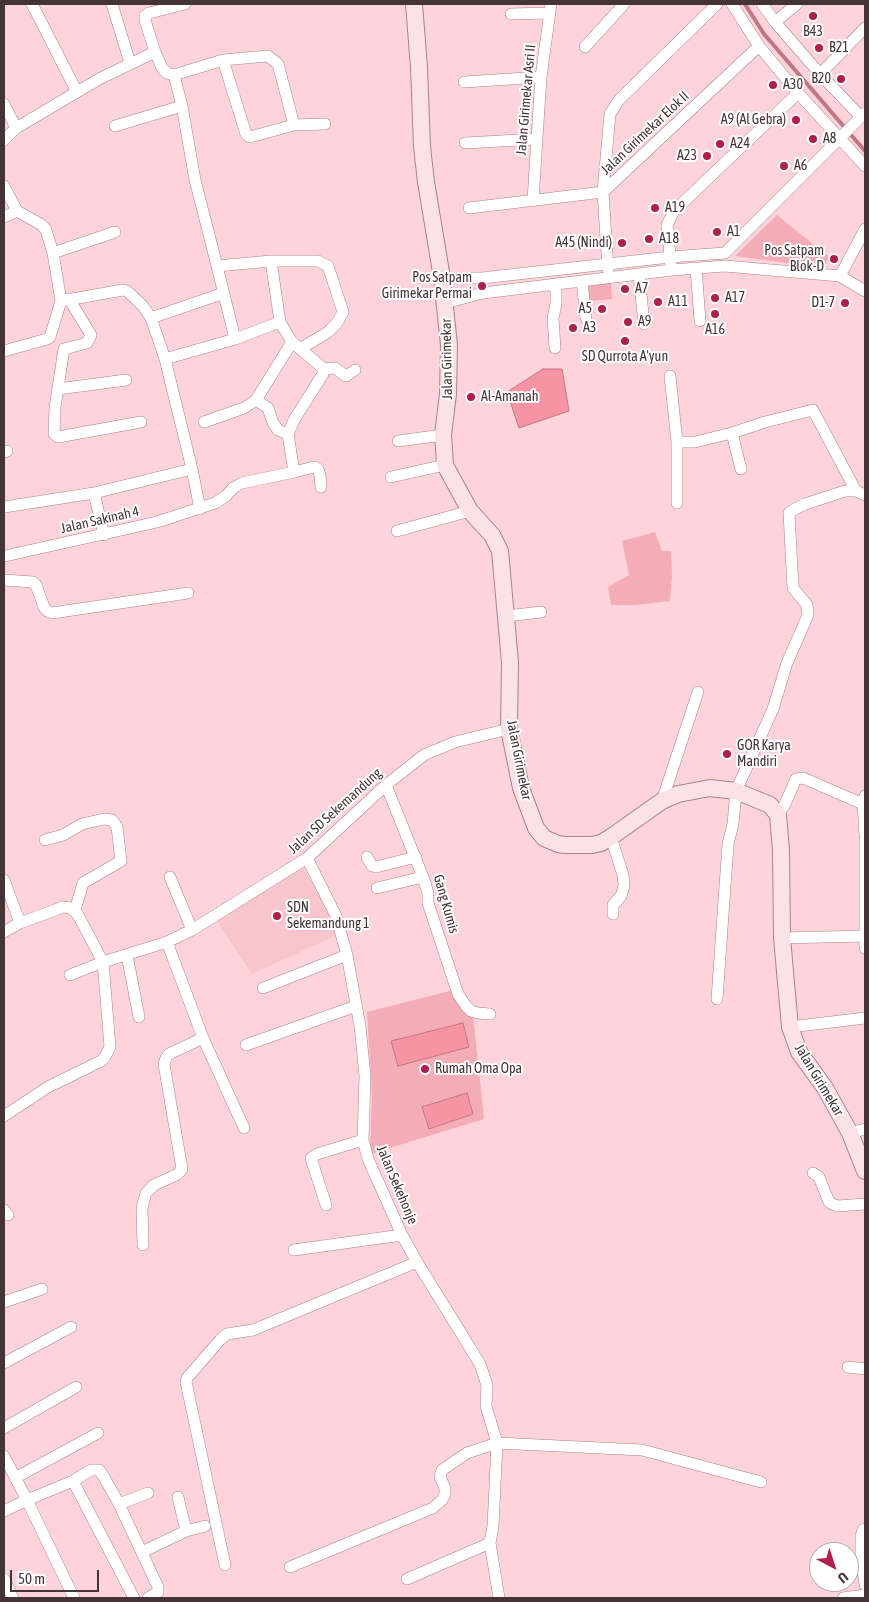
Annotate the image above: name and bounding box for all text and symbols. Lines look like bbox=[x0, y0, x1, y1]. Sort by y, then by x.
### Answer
marker: B43 bbox=[807, 10, 819, 22]
place label: B43 bbox=[803, 24, 823, 40]
place label: B21 bbox=[829, 40, 849, 56]
marker: B21 bbox=[813, 42, 825, 54]
street label: Jalan Girimekar Asri II bbox=[513, 44, 539, 156]
place label: B20 bbox=[811, 71, 831, 87]
marker: B20 bbox=[835, 73, 847, 85]
place label: A30 bbox=[783, 77, 803, 93]
marker: A30 bbox=[767, 79, 779, 91]
street label: Jalan Girimekar Elok II bbox=[597, 88, 693, 178]
place label: A9 (Al Gebra) bbox=[721, 112, 786, 128]
marker: A9 (Al Gebra) bbox=[790, 114, 802, 126]
place label: A8 bbox=[823, 131, 836, 147]
marker: A8 bbox=[807, 133, 819, 145]
place label: A24 bbox=[730, 136, 750, 152]
marker: A24 bbox=[714, 138, 726, 150]
place label: A23 bbox=[677, 148, 697, 164]
marker: A23 bbox=[701, 150, 713, 162]
place label: A6 bbox=[794, 158, 807, 174]
marker: A6 bbox=[778, 160, 790, 172]
place label: A19 bbox=[665, 200, 685, 216]
marker: A19 bbox=[649, 202, 661, 214]
place label: A1 bbox=[727, 224, 740, 240]
marker: A1 bbox=[711, 226, 723, 238]
place label: A18 bbox=[659, 231, 679, 247]
marker: A18 bbox=[643, 233, 655, 245]
place label: A45 (Nindi) bbox=[555, 235, 612, 251]
marker: A45 (Nindi) bbox=[616, 237, 628, 249]
place label: Pos Satpam Blok-D bbox=[764, 243, 824, 276]
marker: Pos Satpam Blok-D bbox=[828, 253, 840, 265]
place label: Pos Satpam Girimekar Permai bbox=[382, 270, 472, 302]
marker: Pos Satpam Girimekar Permai bbox=[476, 280, 488, 292]
place label: A7 bbox=[635, 281, 648, 297]
marker: A7 bbox=[619, 283, 631, 295]
place label: A17 bbox=[725, 290, 745, 306]
marker: A17 bbox=[709, 292, 721, 304]
place label: A11 bbox=[668, 294, 688, 310]
place label: D1-7 bbox=[811, 295, 835, 311]
marker: A11 bbox=[652, 296, 664, 308]
marker: D1-7 bbox=[839, 297, 851, 309]
place label: A5 bbox=[579, 301, 592, 317]
marker: A5 bbox=[596, 303, 608, 315]
marker: A16 bbox=[709, 308, 721, 320]
place label: A9 bbox=[638, 314, 651, 330]
marker: A9 bbox=[622, 316, 634, 328]
street label: Jalan Girimekar bbox=[438, 318, 456, 400]
place label: A3 bbox=[583, 320, 596, 336]
marker: A3 bbox=[567, 322, 579, 334]
place label: A16 bbox=[705, 322, 725, 338]
marker: SD Qurrota A'yun bbox=[619, 335, 631, 347]
place label: SD Qurrota A'yun bbox=[582, 349, 668, 365]
place label: Al-Amanah bbox=[481, 389, 539, 405]
marker: Al-Amanah bbox=[465, 391, 477, 403]
street label: Jalan Sakinah 4 bbox=[59, 503, 141, 537]
street label: Jalan Girimekar bbox=[503, 719, 535, 801]
place label: GOR Karya Mandiri bbox=[737, 738, 791, 770]
marker: GOR Karya Mandiri bbox=[721, 748, 733, 760]
street label: Jalan SD Sekemandung bbox=[285, 765, 385, 857]
street label: Gang Kumis bbox=[430, 873, 462, 935]
place label: SDN Sekemandung 1 bbox=[287, 900, 370, 932]
marker: SDN Sekemandung 1 bbox=[271, 910, 283, 922]
street label: Jalan Girimekar bbox=[791, 1041, 847, 1119]
place label: Rumah Oma Opa bbox=[435, 1061, 522, 1077]
marker: Rumah Oma Opa bbox=[419, 1063, 431, 1075]
street label: Jalan Sekehonje bbox=[373, 1143, 421, 1227]
north arrow bbox=[809, 1542, 859, 1592]
scale bar bbox=[12, 1560, 101, 1592]
text: U bbox=[835, 1569, 851, 1587]
text: 50 m bbox=[18, 1570, 45, 1587]

